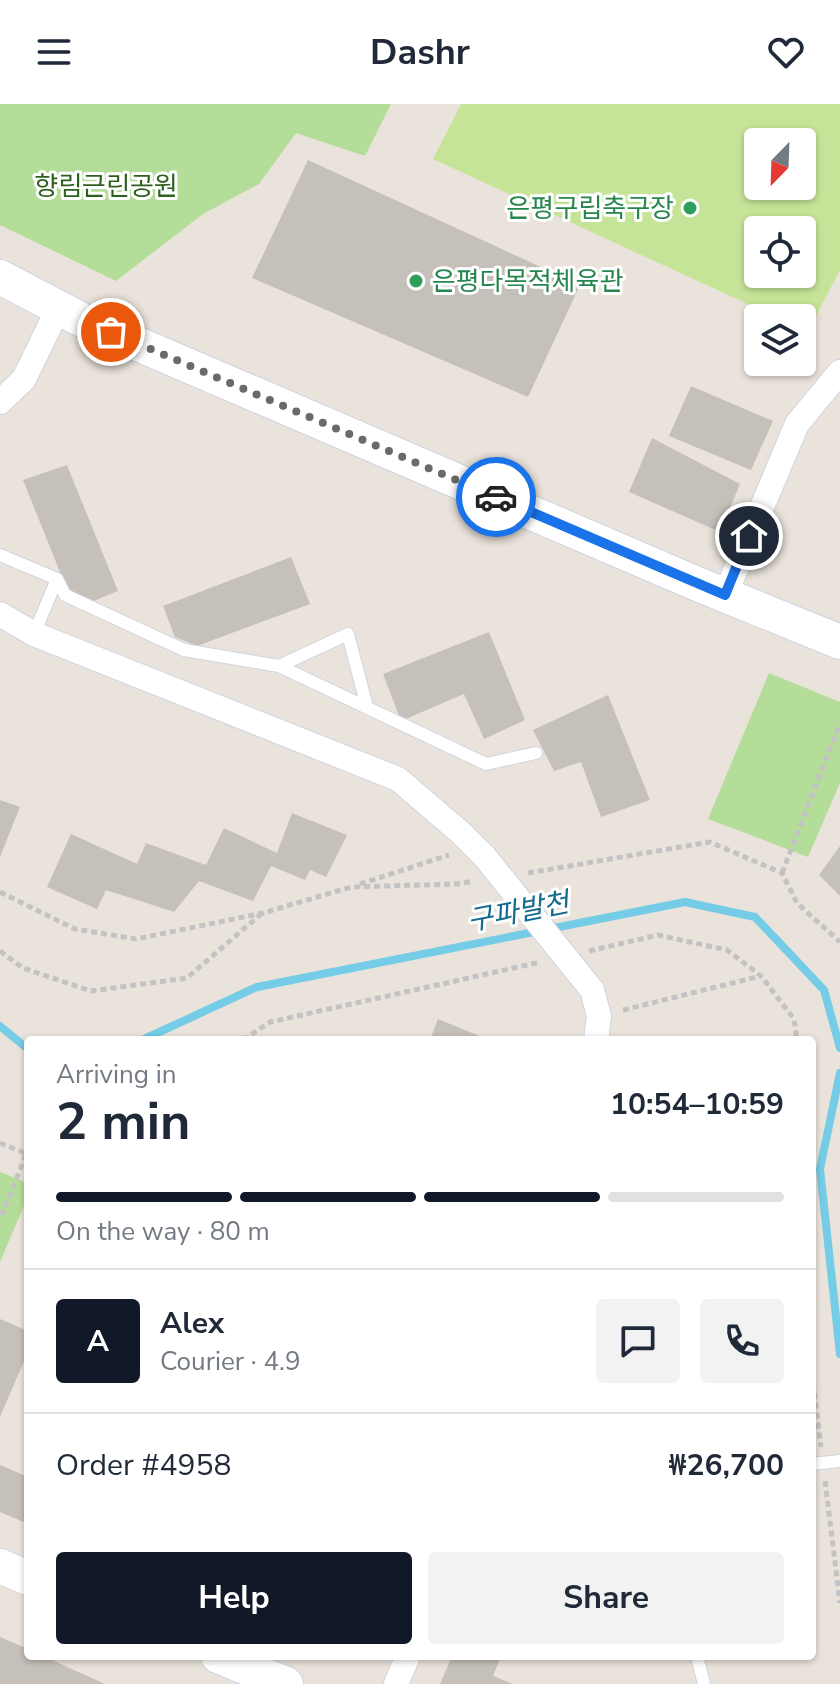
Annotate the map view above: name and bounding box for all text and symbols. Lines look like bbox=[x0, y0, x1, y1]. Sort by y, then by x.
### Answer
text: Dashr bbox=[370, 28, 470, 77]
icon: menu bbox=[32, 30, 76, 74]
icon: heart bbox=[764, 30, 808, 74]
north arrow bbox=[744, 128, 816, 200]
map controls bbox=[744, 128, 816, 376]
park label: 향림근린공원 bbox=[34, 169, 178, 204]
place label: 은평구립축구장 bbox=[507, 191, 674, 226]
marker: 은평구립축구장 bbox=[681, 199, 699, 217]
button: locate bbox=[744, 216, 816, 288]
place label: 은평다목적체육관 bbox=[432, 264, 623, 299]
marker: 은평다목적체육관 bbox=[407, 272, 425, 290]
pin bbox=[77, 298, 145, 366]
button: layers bbox=[744, 304, 816, 376]
icon: bag bbox=[89, 310, 133, 354]
courier bbox=[456, 457, 536, 537]
icon: car bbox=[474, 475, 518, 519]
pin bbox=[715, 502, 783, 570]
icon: home bbox=[727, 514, 771, 558]
water label: 구파발천 bbox=[464, 883, 575, 940]
text: Arriving in bbox=[56, 1057, 177, 1092]
text: 10:54–10:59 bbox=[610, 1084, 784, 1125]
text: 2 min bbox=[56, 1086, 191, 1157]
text: On the way · 80 m bbox=[56, 1214, 270, 1249]
button: chat bbox=[596, 1299, 680, 1383]
button: phone bbox=[700, 1299, 784, 1383]
text: Alex bbox=[160, 1303, 224, 1344]
text: A bbox=[87, 1321, 109, 1362]
text: Courier · 4.9 bbox=[160, 1344, 301, 1379]
text: Order #4958 bbox=[56, 1445, 231, 1486]
text: ₩26,700 bbox=[669, 1445, 784, 1486]
button: Help bbox=[56, 1552, 412, 1644]
button: Share bbox=[428, 1552, 784, 1644]

